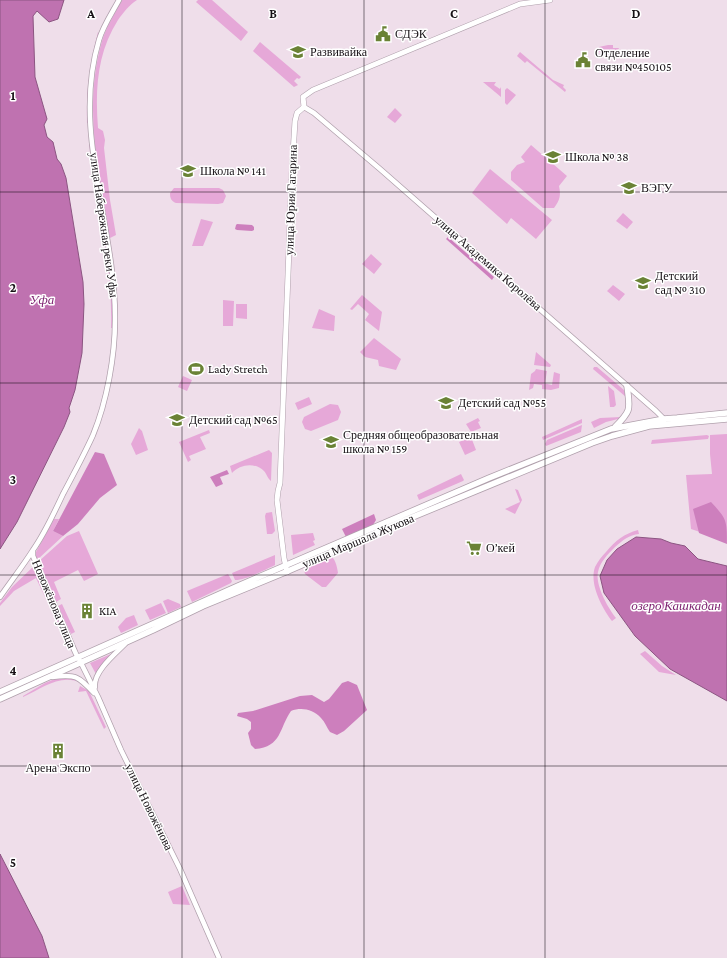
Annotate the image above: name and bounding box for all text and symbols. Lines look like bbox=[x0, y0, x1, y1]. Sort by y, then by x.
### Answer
text: A bbox=[86, 6, 95, 21]
text: B bbox=[269, 6, 277, 21]
text: C bbox=[450, 6, 458, 21]
text: D bbox=[632, 6, 641, 21]
public building icon: СДЭК bbox=[374, 25, 392, 43]
place label: СДЭК bbox=[395, 27, 428, 41]
school or university icon: Развивайка bbox=[289, 43, 307, 61]
place label: Развивайка bbox=[310, 45, 368, 59]
place label: Отделение связи №450105 bbox=[595, 46, 672, 74]
public building icon: Отделение связи №450105 bbox=[574, 51, 592, 69]
text: 1 bbox=[11, 88, 16, 103]
street label: улица Юрия Гагарина bbox=[282, 144, 300, 256]
school or university icon: Школа № 38 bbox=[544, 148, 562, 166]
place label: Школа № 38 bbox=[565, 150, 629, 164]
street label: улица Набережная реки Уфы bbox=[87, 152, 121, 298]
school or university icon: Школа № 141 bbox=[179, 162, 197, 180]
place label: Школа № 141 bbox=[200, 164, 266, 178]
school or university icon: ВЭГУ bbox=[620, 179, 638, 197]
place label: ВЭГУ bbox=[641, 181, 673, 195]
street label: улица Академика Королёва bbox=[431, 213, 545, 314]
place label: Детский сад № 310 bbox=[655, 269, 706, 297]
school or university icon: Детский сад № 310 bbox=[634, 274, 652, 292]
text: 2 bbox=[10, 280, 17, 295]
water label: Уфа bbox=[30, 292, 55, 307]
sports icon: Lady Stretch bbox=[187, 360, 205, 378]
place label: Lady Stretch bbox=[208, 362, 268, 376]
school or university icon: Детский сад №55 bbox=[437, 394, 455, 412]
place label: Детский сад №55 bbox=[458, 396, 546, 410]
school or university icon: Детский сад №65 bbox=[168, 411, 186, 429]
place label: Детский сад №65 bbox=[189, 413, 278, 427]
place label: Средняя общеобразовательная школа № 159 bbox=[343, 428, 499, 456]
school or university icon: Средняя общеобразовательная школа № 159 bbox=[322, 433, 340, 451]
text: 3 bbox=[10, 472, 16, 487]
street label: улица Маршала Жукова bbox=[300, 511, 417, 571]
supermarket icon: О’кей bbox=[465, 539, 483, 557]
place label: О’кей bbox=[486, 541, 515, 555]
street label: Новожёнова улица bbox=[29, 558, 79, 651]
water label: озеро Кашкадан bbox=[631, 598, 721, 613]
building icon: KIA bbox=[78, 602, 96, 620]
place label: KIA bbox=[99, 604, 117, 618]
text: 4 bbox=[9, 663, 17, 678]
building icon: Арена Экспо bbox=[49, 742, 67, 760]
place label: Арена Экспо bbox=[25, 761, 91, 775]
street label: улица Новожёнова bbox=[122, 761, 176, 853]
text: 5 bbox=[10, 855, 16, 870]

